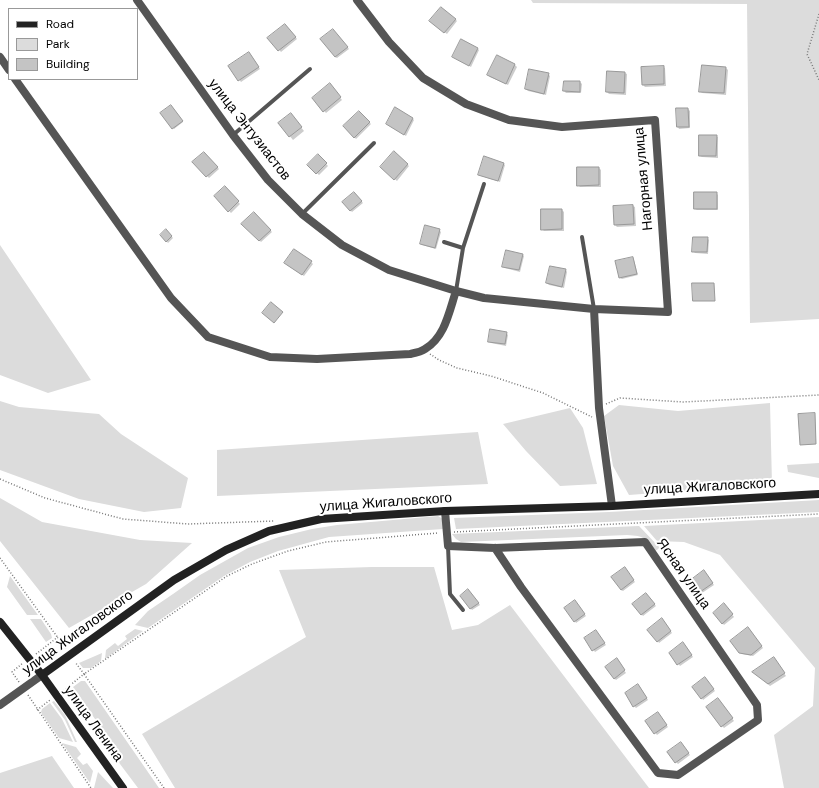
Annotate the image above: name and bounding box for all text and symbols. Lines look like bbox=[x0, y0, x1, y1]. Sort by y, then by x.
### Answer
legend bbox=[8, 8, 138, 80]
text: Road bbox=[46, 16, 74, 32]
text: Park bbox=[46, 36, 70, 52]
text: Building bbox=[46, 56, 90, 72]
street label: улица Энтузиастов bbox=[204, 76, 294, 184]
street label: Нагорная улица bbox=[631, 127, 657, 231]
street label: улица Жигаловского bbox=[643, 475, 777, 499]
street label: улица Жигаловского bbox=[319, 490, 453, 516]
street label: Ясная улица bbox=[652, 535, 714, 613]
street label: улица Жигаловского bbox=[19, 587, 137, 679]
street label: улица Ленина bbox=[60, 683, 126, 765]

